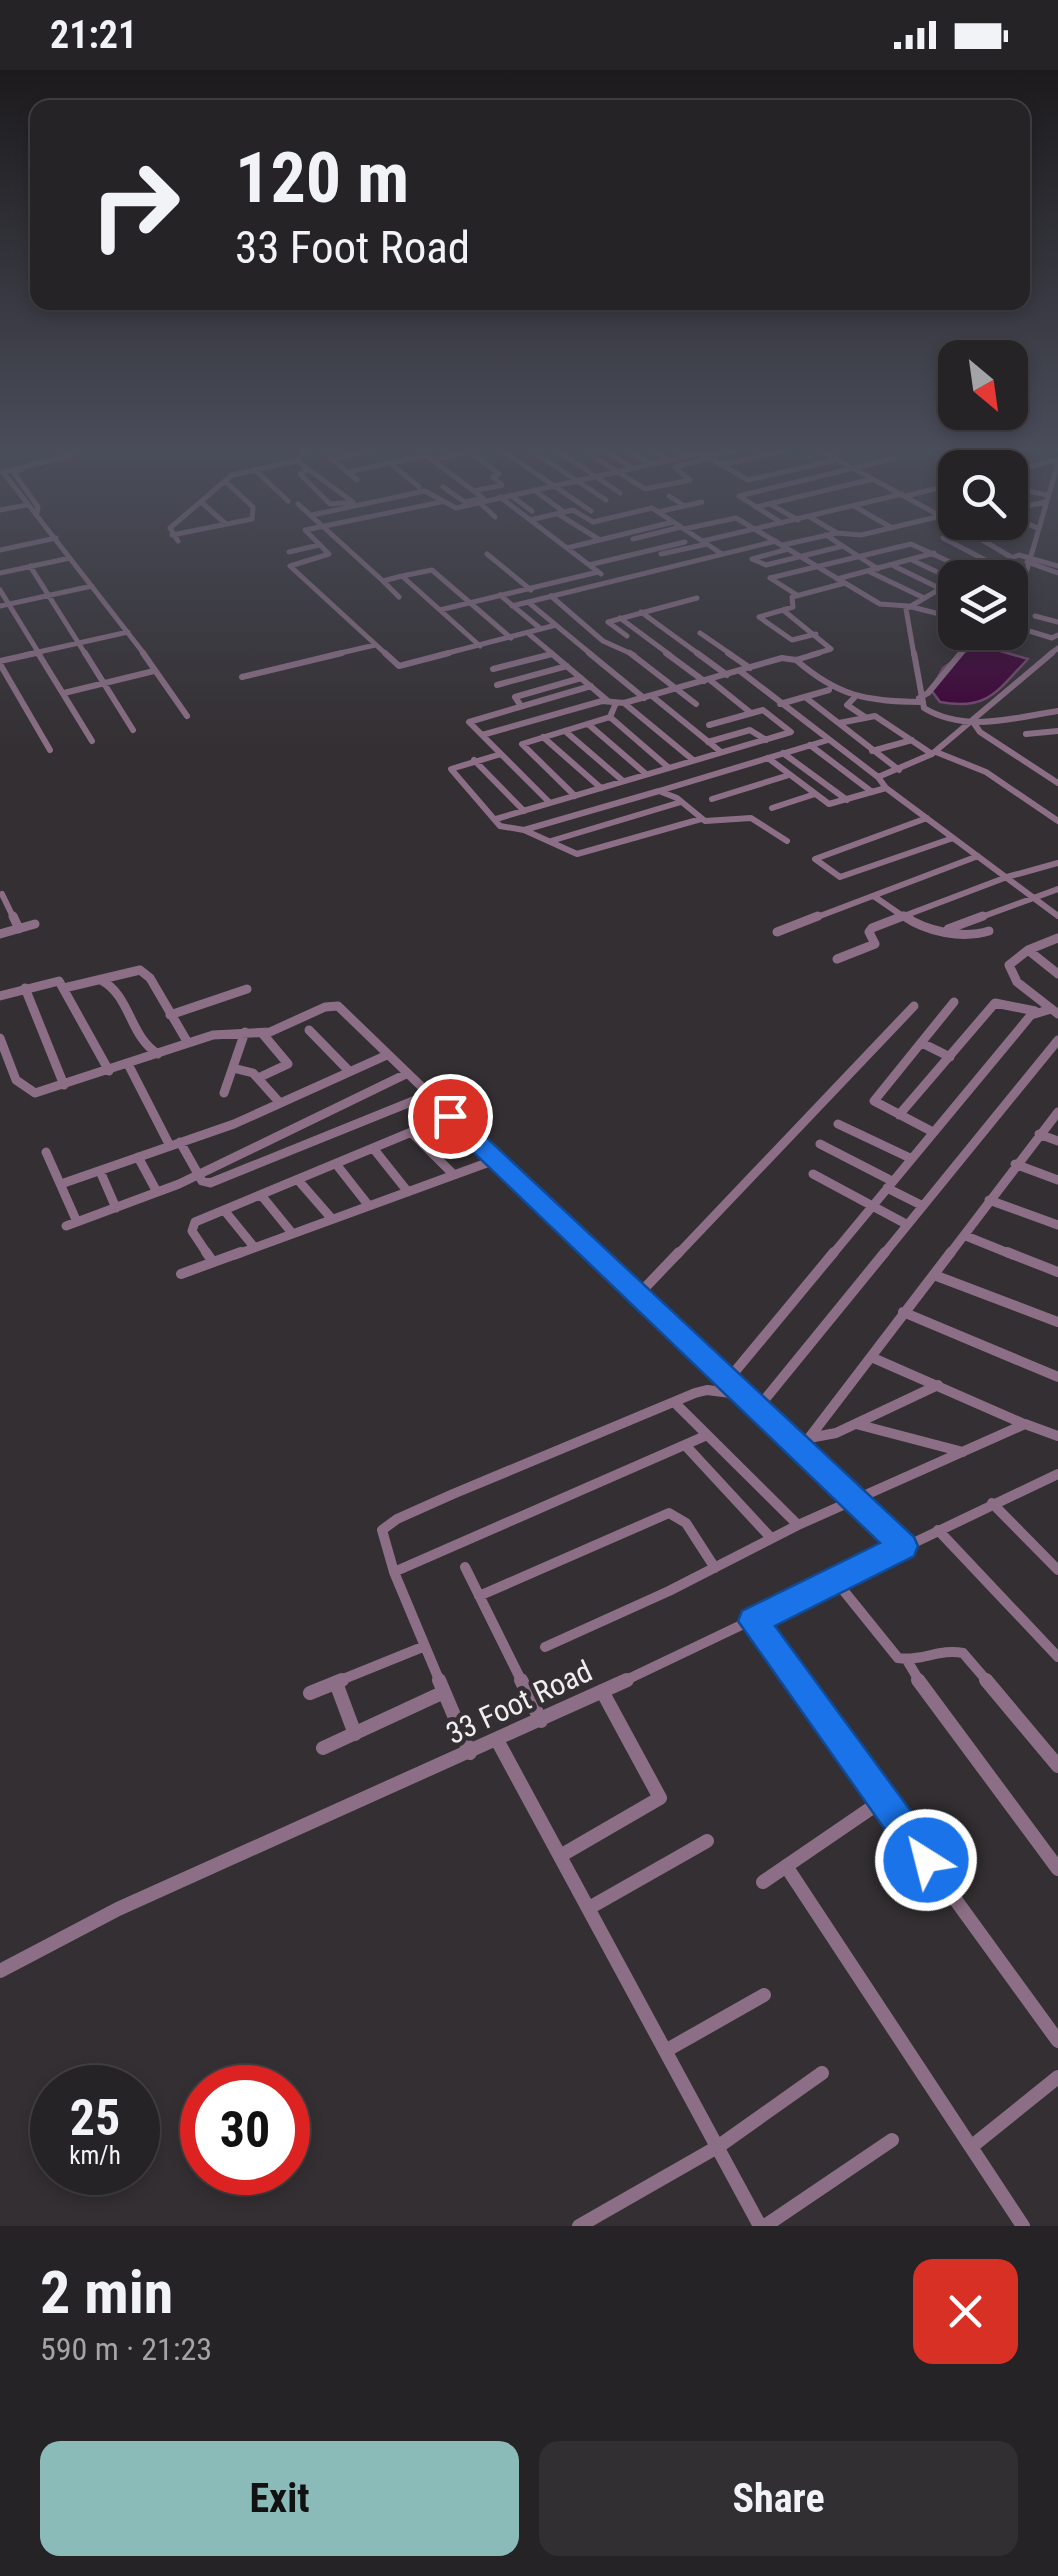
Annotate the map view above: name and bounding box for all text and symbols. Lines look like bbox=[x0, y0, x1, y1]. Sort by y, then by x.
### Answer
text: 21:21 bbox=[50, 13, 137, 57]
text: 120 m bbox=[235, 137, 409, 219]
icon: right bbox=[70, 140, 200, 270]
text: 33 Foot Road bbox=[235, 221, 470, 274]
north arrow bbox=[938, 340, 1028, 430]
map controls bbox=[938, 340, 1028, 650]
button: search bbox=[938, 450, 1028, 540]
button: layers bbox=[938, 560, 1028, 650]
pin bbox=[408, 1074, 493, 1159]
icon: arrive bbox=[423, 1089, 478, 1144]
street label: 33 Foot Road bbox=[441, 1653, 597, 1751]
position arrow bbox=[874, 1808, 978, 1912]
speed limit sign: 30 bbox=[180, 2065, 310, 2195]
text: 25 bbox=[70, 2089, 120, 2147]
text: km/h bbox=[69, 2141, 121, 2170]
text: 2 min bbox=[40, 2257, 173, 2328]
button: close bbox=[913, 2259, 1018, 2364]
text: 590 m · 21:23 bbox=[40, 2330, 212, 2368]
button: Exit bbox=[40, 2441, 519, 2556]
button: Share bbox=[539, 2441, 1018, 2556]

